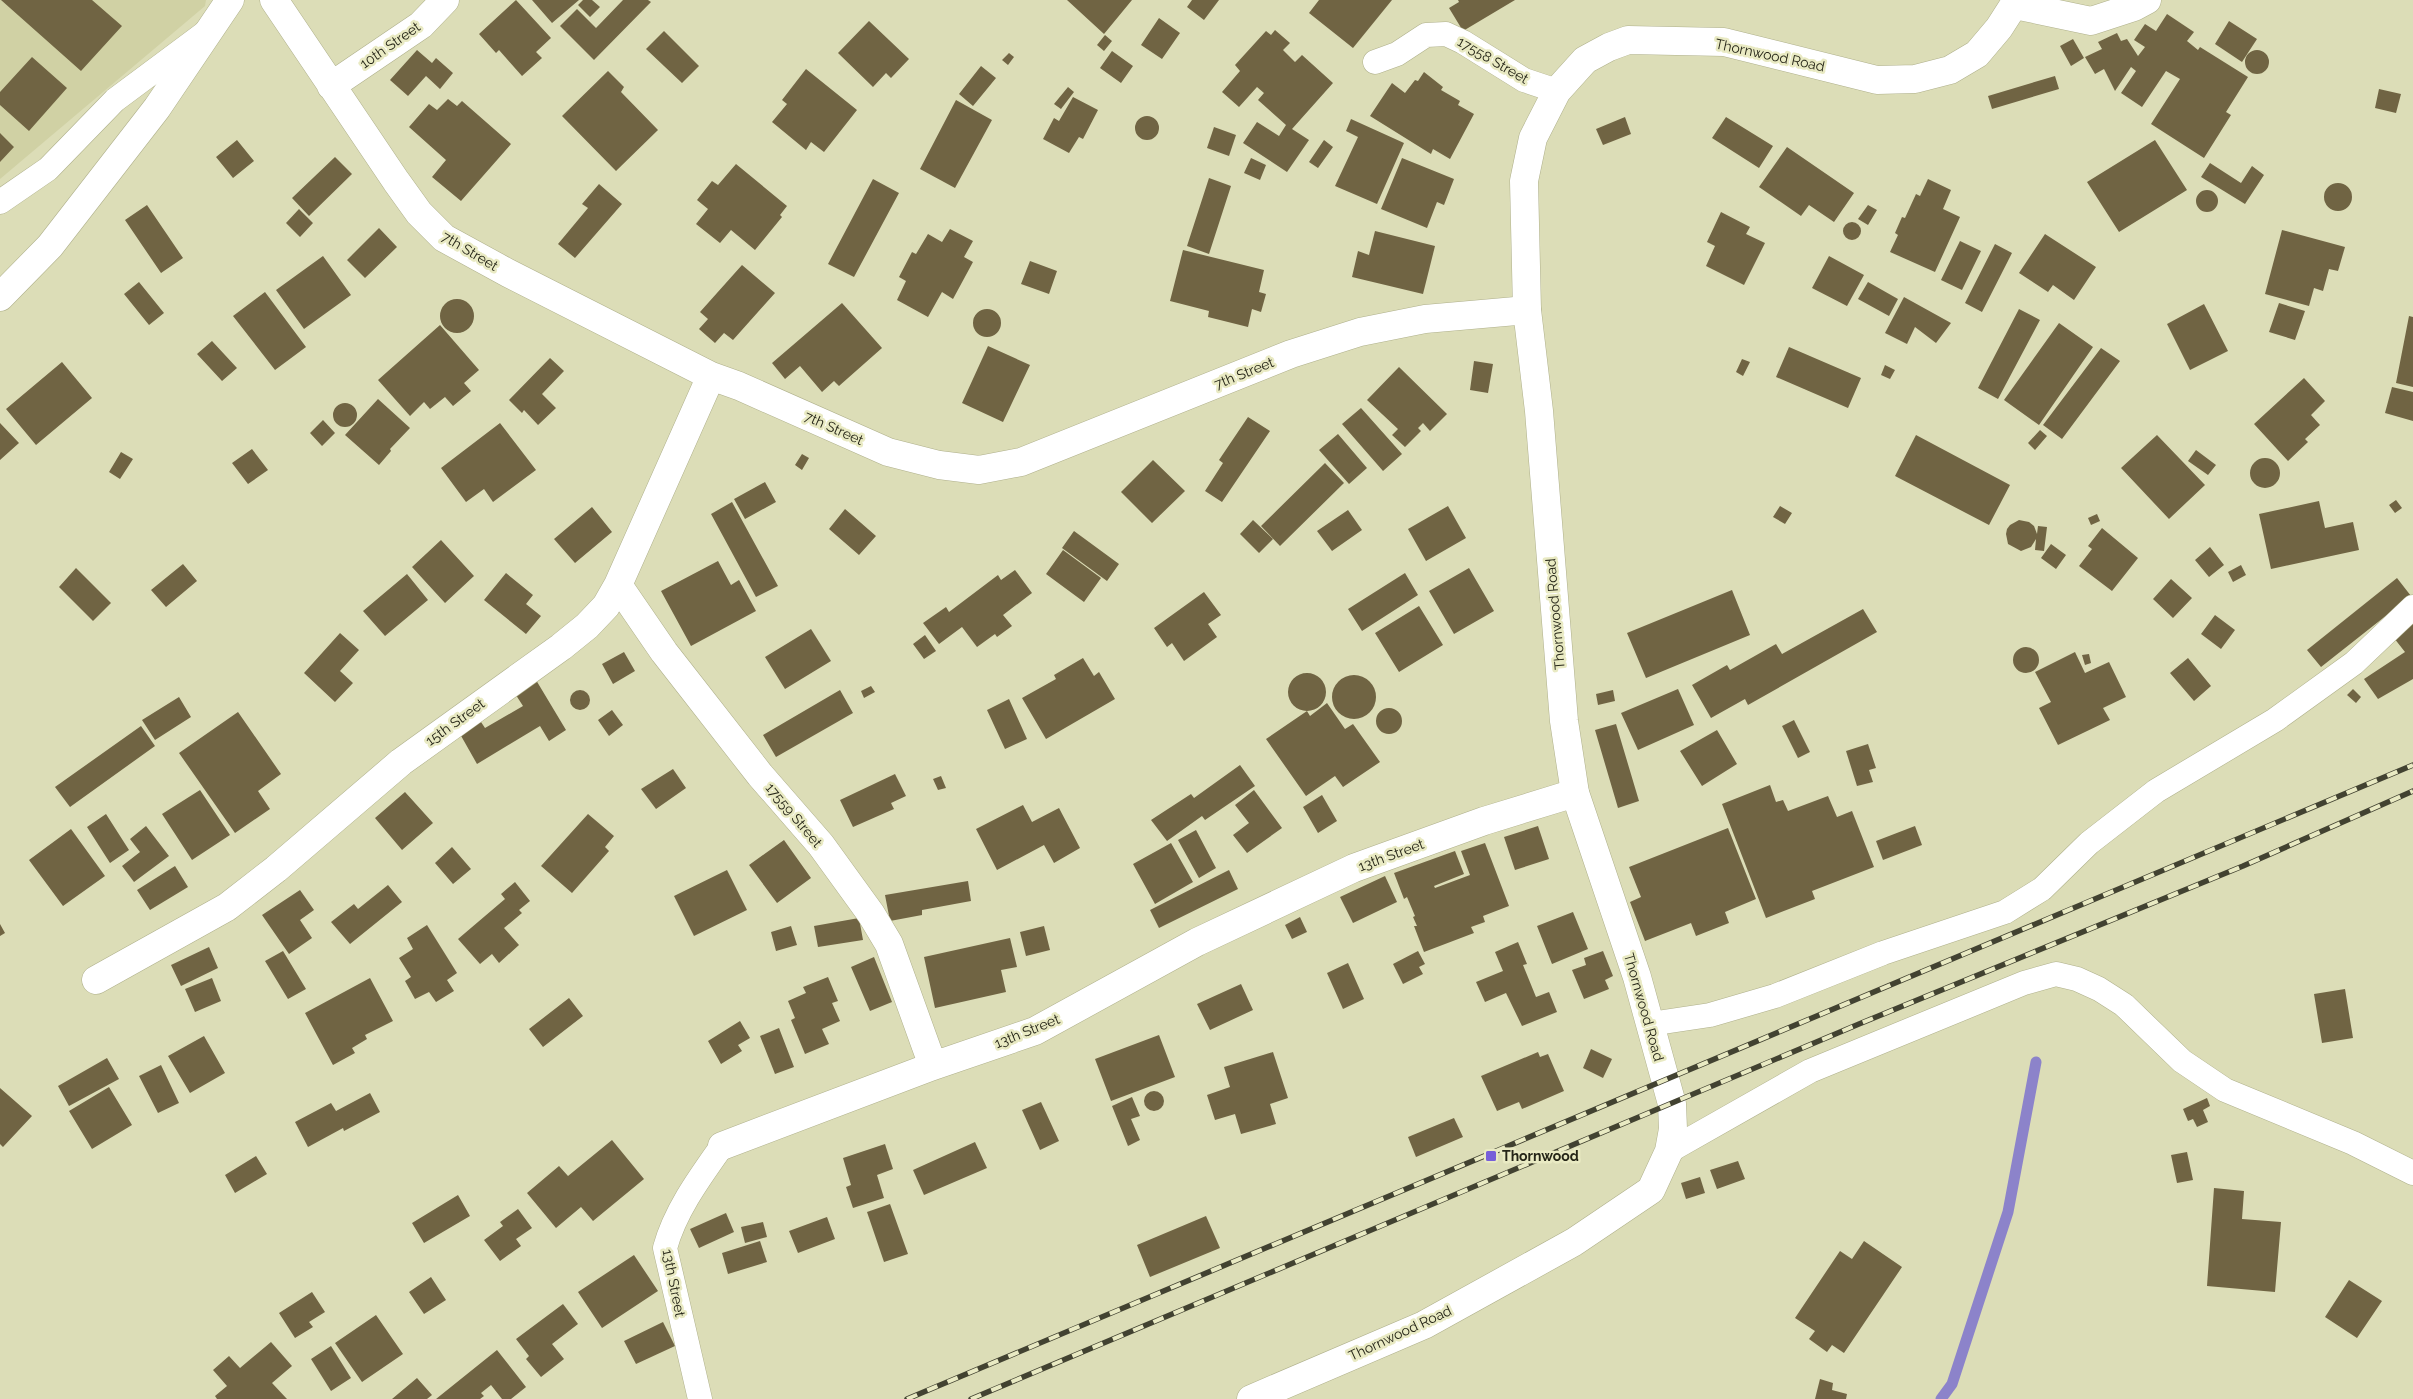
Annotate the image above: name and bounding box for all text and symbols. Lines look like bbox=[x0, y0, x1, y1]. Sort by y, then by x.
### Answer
street label: 10th Street bbox=[357, 18, 423, 72]
street label: 17558 Street bbox=[1455, 33, 1532, 87]
street label: Thornwood Road bbox=[1714, 36, 1826, 74]
street label: 7th Street bbox=[439, 228, 501, 274]
street label: 7th Street bbox=[1212, 354, 1276, 392]
street label: 7th Street bbox=[802, 408, 866, 448]
street label: Thornwood Road bbox=[1542, 558, 1568, 670]
street label: 15th Street bbox=[422, 695, 488, 749]
street label: 17559 Street bbox=[762, 780, 826, 851]
street label: 13th Street bbox=[1356, 836, 1426, 874]
street label: Thornwood Road bbox=[1621, 951, 1667, 1063]
street label: 13th Street bbox=[992, 1011, 1062, 1051]
place label: Thornwood bbox=[1502, 1148, 1579, 1164]
marker: Thornwood bbox=[1484, 1149, 1498, 1163]
street label: 13th Street bbox=[660, 1248, 688, 1319]
street label: Thornwood Road bbox=[1346, 1302, 1454, 1364]

